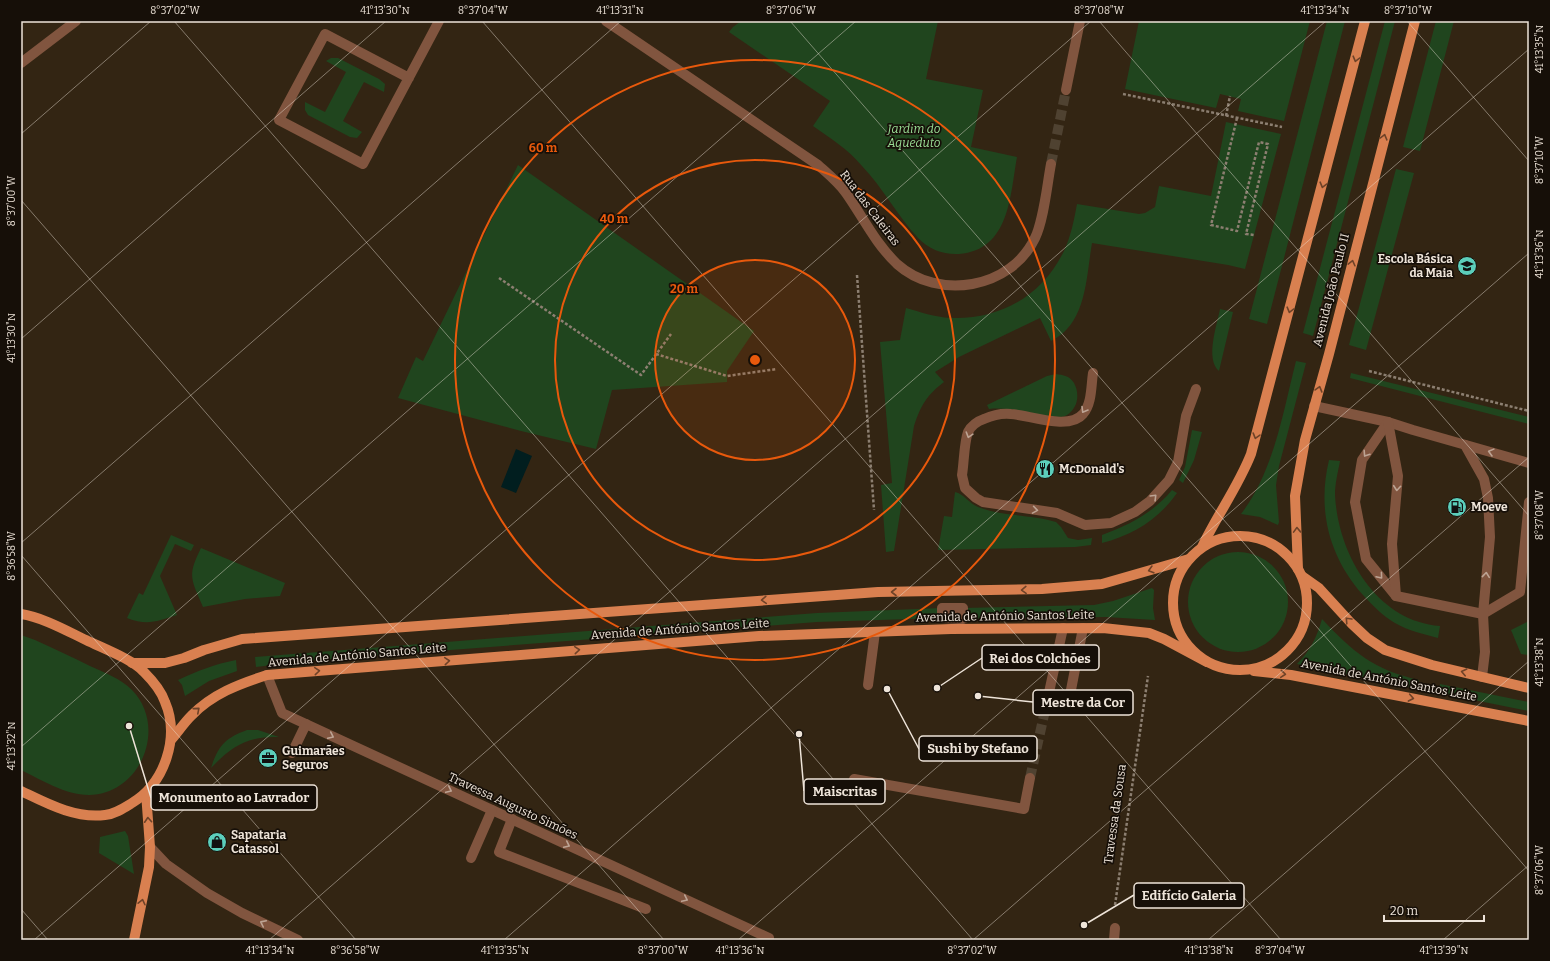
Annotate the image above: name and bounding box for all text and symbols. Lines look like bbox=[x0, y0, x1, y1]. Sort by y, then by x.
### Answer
text: 8°37'02"W bbox=[150, 5, 200, 17]
text: 41°13'30"N bbox=[360, 5, 410, 17]
text: 8°37'04"W bbox=[458, 5, 509, 17]
text: 41°13'31"N bbox=[596, 5, 644, 17]
text: 8°37'06"W bbox=[766, 5, 817, 17]
text: 8°37'08"W bbox=[1074, 5, 1125, 17]
text: 41°13'34"N bbox=[1300, 5, 1350, 17]
text: 8°37'10"W bbox=[1384, 5, 1433, 17]
text: 41°13'35"N bbox=[1534, 25, 1546, 73]
one-way arrow bbox=[1352, 56, 1360, 62]
park label: Jardim do Aqueduto bbox=[887, 122, 941, 150]
one-way arrow bbox=[1379, 134, 1388, 141]
text: 8°37'10"W bbox=[1534, 135, 1546, 184]
text: 60 m bbox=[529, 141, 558, 155]
street label: Rua das Caleiras bbox=[837, 168, 903, 249]
text: 8°37'00"W bbox=[6, 175, 18, 226]
one-way arrow bbox=[1319, 181, 1328, 188]
text: 40 m bbox=[600, 212, 629, 226]
text: 41°13'36"N bbox=[1534, 229, 1546, 279]
street label: Avenida João Paulo II bbox=[1310, 232, 1352, 348]
place label: Escola Básica da Maia bbox=[1378, 252, 1453, 280]
school or university icon: Escola Básica da Maia bbox=[1456, 255, 1478, 277]
one-way arrow bbox=[1347, 260, 1356, 267]
text: 20 m bbox=[670, 282, 699, 296]
one-way arrow bbox=[1286, 307, 1295, 314]
text: 41°13'30"N bbox=[6, 313, 18, 363]
centre of rings bbox=[748, 353, 762, 367]
one-way arrow bbox=[1314, 385, 1323, 392]
one-way arrow bbox=[1081, 406, 1089, 413]
one-way arrow bbox=[965, 431, 974, 438]
one-way arrow bbox=[1252, 432, 1261, 439]
one-way arrow bbox=[1488, 449, 1495, 457]
one-way arrow bbox=[1363, 450, 1371, 457]
restaurant icon: McDonald's bbox=[1034, 458, 1056, 480]
place label: McDonald's bbox=[1059, 462, 1125, 476]
one-way arrow bbox=[1393, 485, 1402, 491]
text: 8°37'08"W bbox=[1534, 489, 1546, 540]
one-way arrow bbox=[1149, 494, 1157, 501]
fuel station icon: Moeve bbox=[1446, 496, 1468, 518]
place label: Moeve bbox=[1471, 500, 1508, 514]
one-way arrow bbox=[1032, 505, 1038, 514]
one-way arrow bbox=[1292, 527, 1301, 533]
text: 8°36'58"W bbox=[6, 530, 18, 581]
one-way arrow bbox=[1148, 565, 1155, 574]
one-way arrow bbox=[1375, 572, 1382, 579]
one-way arrow bbox=[1482, 572, 1491, 578]
one-way arrow bbox=[1021, 585, 1027, 594]
one-way arrow bbox=[891, 588, 897, 596]
one-way arrow bbox=[761, 595, 767, 604]
street label: Avenida de António Santos Leite bbox=[915, 607, 1095, 625]
street label: Avenida de António Santos Leite bbox=[590, 616, 770, 642]
one-way arrow bbox=[1345, 617, 1353, 625]
text: 41°13'38"N bbox=[1534, 637, 1546, 686]
street label: Avenida de António Santos Leite bbox=[267, 640, 447, 670]
callout: Rei dos Colchões bbox=[982, 645, 1099, 670]
one-way arrow bbox=[574, 646, 580, 655]
text: Rei dos Colchões bbox=[989, 651, 1091, 666]
one-way arrow bbox=[444, 656, 450, 665]
street label: Avenida de António Santos Leite bbox=[1300, 656, 1478, 704]
one-way arrow bbox=[314, 666, 320, 675]
one-way arrow bbox=[1280, 669, 1286, 678]
one-way arrow bbox=[1461, 669, 1467, 677]
callout: Mestre da Cor bbox=[1033, 690, 1133, 715]
one-way arrow bbox=[1408, 693, 1414, 701]
text: Mestre da Cor bbox=[1041, 695, 1125, 710]
one-way arrow bbox=[192, 708, 200, 715]
text: 41°13'32"N bbox=[6, 722, 18, 770]
one-way arrow bbox=[327, 731, 334, 739]
callout: Sushi by Stefano bbox=[919, 736, 1037, 761]
text: Sushi by Stefano bbox=[927, 741, 1029, 756]
place label: Guimarães Seguros bbox=[282, 744, 345, 772]
office icon: Guimarães Seguros bbox=[257, 747, 279, 769]
street label: Travessa da Sousa bbox=[1101, 763, 1129, 865]
street label: Travessa Augusto Simões bbox=[446, 770, 580, 842]
callout: Maiscritas bbox=[804, 779, 885, 804]
text: Maiscritas bbox=[813, 784, 877, 799]
callout: Monumento ao Lavrador bbox=[151, 785, 317, 810]
one-way arrow bbox=[445, 785, 452, 793]
text: Monumento ao Lavrador bbox=[159, 790, 309, 805]
one-way arrow bbox=[144, 817, 153, 823]
place label: Sapataria Catassol bbox=[231, 828, 286, 856]
shop icon: Sapataria Catassol bbox=[206, 831, 228, 853]
one-way arrow bbox=[563, 840, 570, 848]
text: 8°37'06"W bbox=[1534, 844, 1546, 895]
callout: Edifício Galeria bbox=[1134, 883, 1244, 908]
text: Edifício Galeria bbox=[1142, 888, 1237, 903]
one-way arrow bbox=[681, 894, 688, 902]
scale bar bbox=[1384, 897, 1484, 923]
one-way arrow bbox=[138, 899, 146, 905]
text: 20 m bbox=[1390, 904, 1419, 918]
one-way arrow bbox=[260, 920, 267, 928]
text: 41°13'34"N bbox=[245, 945, 295, 957]
text: 8°36'58"W bbox=[330, 945, 381, 957]
text: 41°13'35"N bbox=[481, 945, 529, 957]
text: 8°37'00"W bbox=[638, 945, 689, 957]
text: 41°13'36"N bbox=[715, 945, 765, 957]
text: 8°37'02"W bbox=[947, 945, 997, 957]
text: 41°13'38"N bbox=[1185, 945, 1234, 957]
text: 8°37'04"W bbox=[1255, 945, 1306, 957]
text: 41°13'39"N bbox=[1419, 945, 1469, 957]

